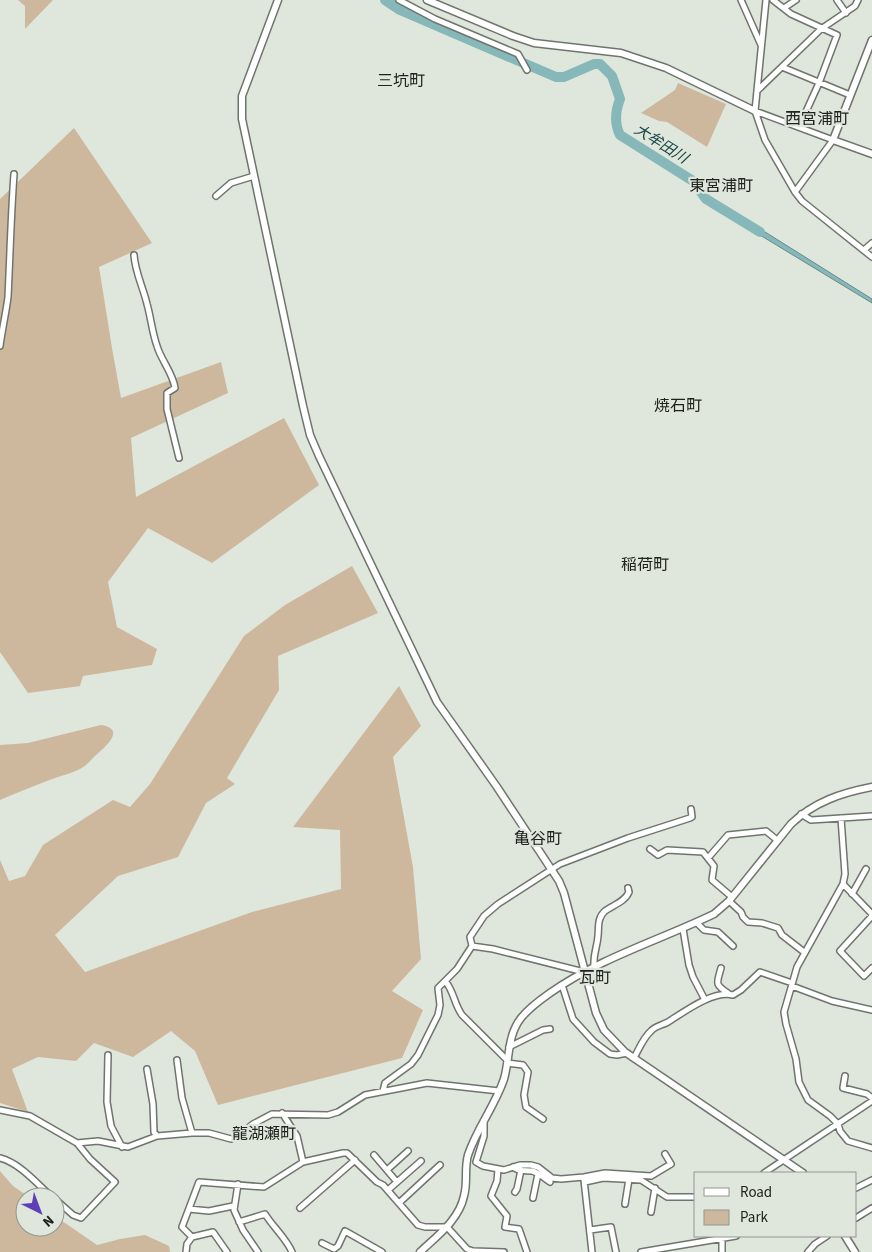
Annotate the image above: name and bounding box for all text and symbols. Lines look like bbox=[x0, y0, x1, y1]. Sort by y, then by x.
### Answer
district label: 三坑町 bbox=[377, 70, 425, 92]
district label: 西宮浦町 bbox=[785, 108, 849, 130]
water label: 大牟田川 bbox=[630, 119, 694, 170]
district label: 東宮浦町 bbox=[689, 175, 753, 197]
district label: 焼石町 bbox=[654, 395, 702, 417]
district label: 稲荷町 bbox=[621, 554, 669, 576]
district label: 亀谷町 bbox=[514, 828, 562, 850]
district label: 瓦町 bbox=[579, 967, 611, 989]
district label: 龍湖瀬町 bbox=[232, 1123, 296, 1145]
legend bbox=[694, 1172, 857, 1237]
text: Road bbox=[740, 1182, 772, 1203]
north arrow bbox=[15, 1187, 65, 1237]
text: Park bbox=[740, 1207, 769, 1228]
text: N bbox=[38, 1210, 58, 1231]

